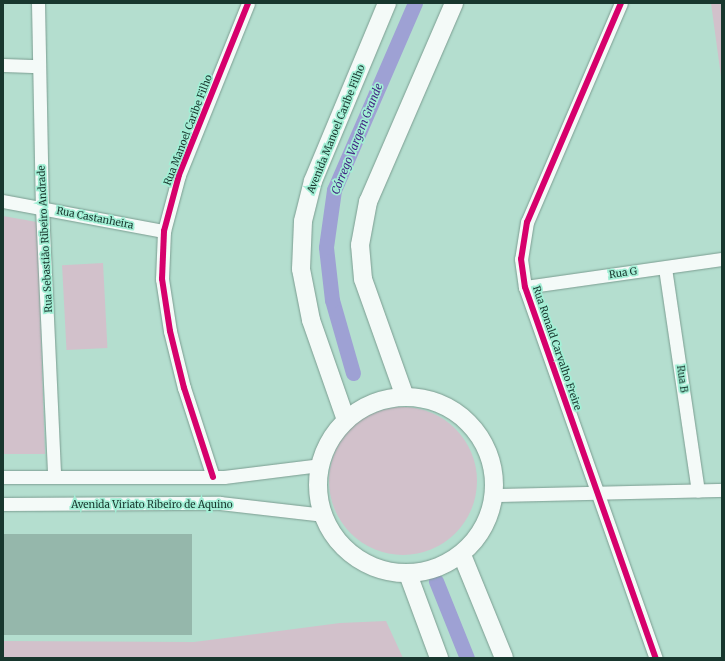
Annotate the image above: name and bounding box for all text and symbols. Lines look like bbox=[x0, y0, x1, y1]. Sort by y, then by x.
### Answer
street label: Avenida Manoel Caribe Filho bbox=[305, 63, 367, 195]
street label: Rua Manoel Caribe Filho bbox=[161, 73, 215, 187]
water label: Córrego Vargem Grande bbox=[329, 82, 385, 196]
street label: Rua Sebastião Ribeiro Andrade bbox=[35, 165, 55, 313]
street label: Rua Castanheira bbox=[55, 205, 135, 231]
street label: Rua G bbox=[608, 265, 638, 281]
street label: Rua Ronald Carvalho Freire bbox=[530, 284, 584, 412]
street label: Rua B bbox=[674, 365, 690, 393]
street label: Avenida Viriato Ribeiro de Aquino bbox=[71, 499, 233, 511]

